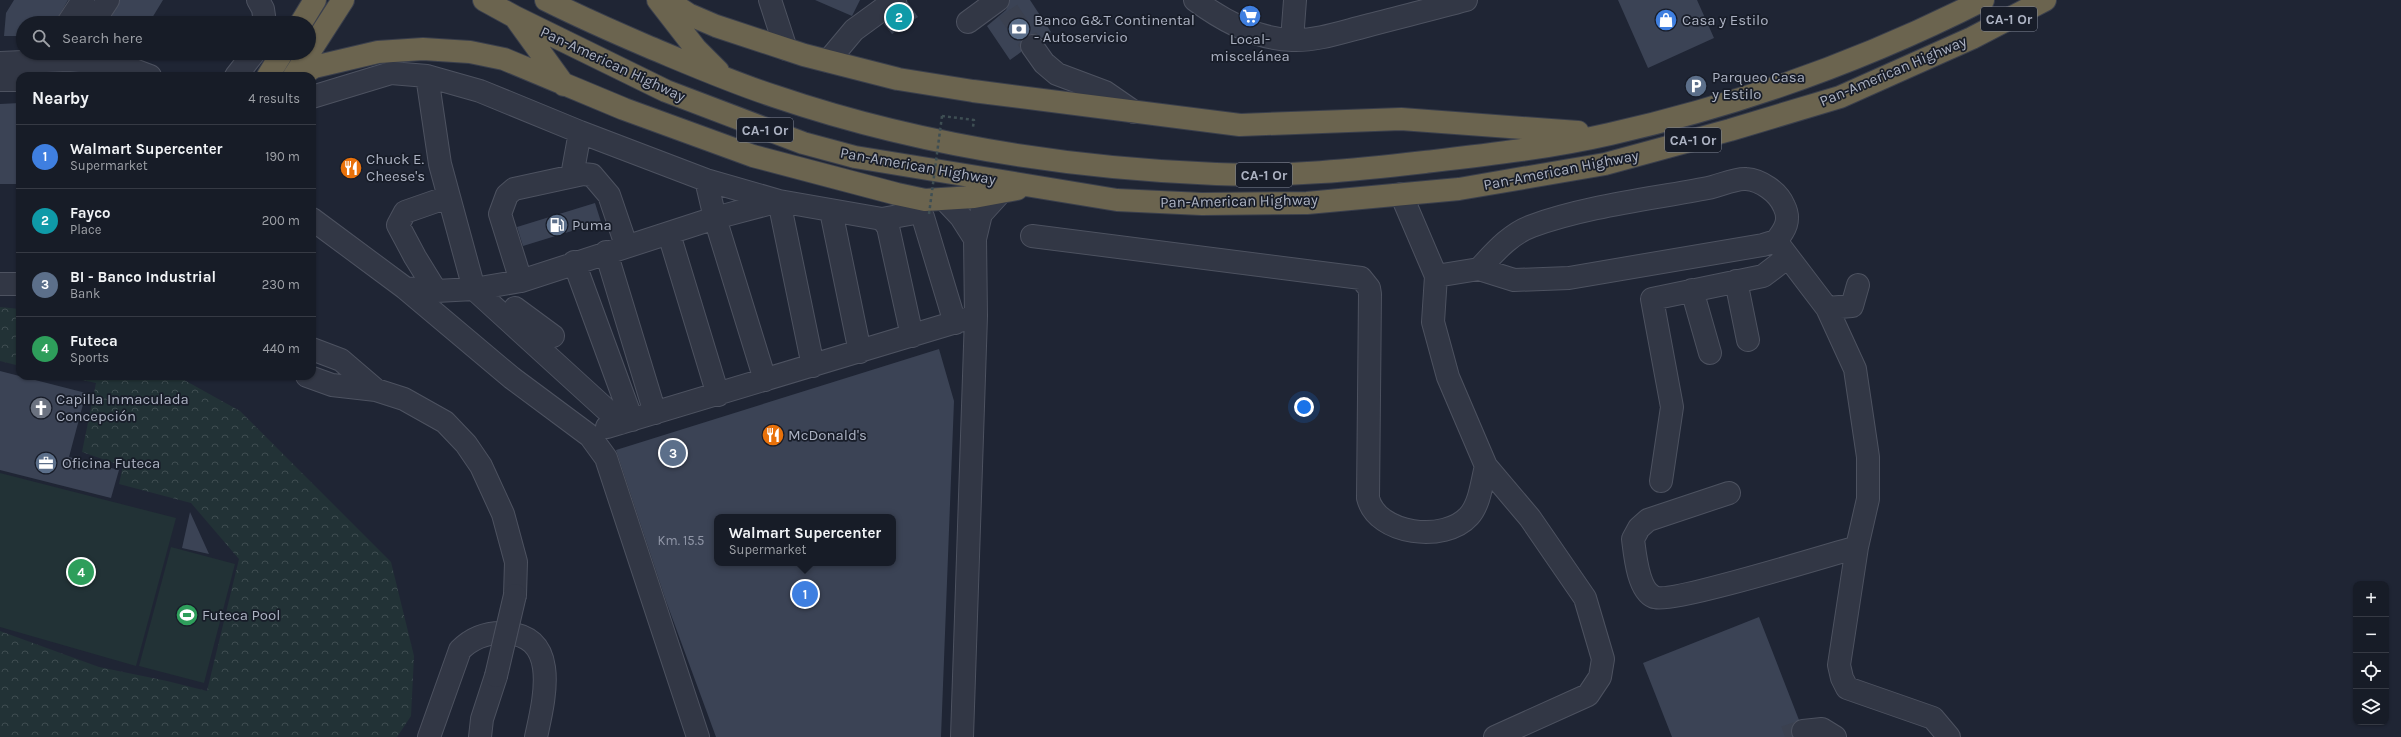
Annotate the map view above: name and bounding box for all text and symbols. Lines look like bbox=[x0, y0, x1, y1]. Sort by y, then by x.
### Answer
pin: 2 bbox=[886, 2, 912, 32]
supermarket icon: Local- miscelánea bbox=[1237, 3, 1263, 29]
shop icon: Casa y Estilo bbox=[1653, 7, 1679, 33]
road number: CA-1 Or bbox=[1981, 7, 2037, 31]
place label: Banco G&T Continental - Autoservicio bbox=[1034, 11, 1195, 46]
place label: Casa y Estilo bbox=[1682, 11, 1769, 29]
search box bbox=[16, 16, 316, 60]
bank icon: Banco G&T Continental - Autoservicio bbox=[1006, 16, 1032, 42]
street label: Pan-American Highway bbox=[538, 22, 688, 106]
icon: search bbox=[30, 27, 52, 49]
text: Search here bbox=[62, 29, 143, 47]
place label: Local- miscelánea bbox=[1210, 30, 1290, 65]
street label: Pan-American Highway bbox=[1817, 32, 1969, 110]
place label: Parqueo Casa y Estilo bbox=[1711, 68, 1805, 103]
parking icon: Parqueo Casa y Estilo bbox=[1683, 73, 1709, 99]
text: Nearby bbox=[32, 88, 89, 108]
text: 4 results bbox=[248, 91, 300, 106]
road number: CA-1 Or bbox=[737, 118, 793, 142]
road number: CA-1 Or bbox=[1665, 128, 1721, 152]
text: Walmart Supercenter bbox=[70, 140, 223, 158]
street label: Pan-American Highway bbox=[839, 143, 997, 189]
street label: Pan-American Highway bbox=[1482, 146, 1640, 194]
text: 1 bbox=[43, 149, 47, 164]
text: 190 m bbox=[265, 149, 300, 164]
place label: Chuck E. Cheese's bbox=[366, 150, 425, 185]
restaurant icon: Chuck E. Cheese's bbox=[338, 155, 364, 181]
text: Supermarket bbox=[70, 158, 148, 173]
road number: CA-1 Or bbox=[1236, 163, 1292, 187]
street label: Pan-American Highway bbox=[1160, 191, 1318, 211]
text: Fayco bbox=[70, 204, 111, 222]
fuel station icon: Puma bbox=[544, 212, 570, 238]
text: 2 bbox=[41, 213, 49, 228]
text: 200 m bbox=[262, 213, 300, 228]
place label: Puma bbox=[572, 216, 612, 234]
text: Place bbox=[70, 222, 101, 237]
text: BI - Banco Industrial bbox=[70, 268, 216, 286]
text: 3 bbox=[41, 277, 49, 292]
text: 230 m bbox=[262, 277, 300, 292]
text: Bank bbox=[70, 286, 100, 301]
text: Futeca bbox=[70, 332, 118, 350]
text: 4 bbox=[41, 341, 49, 356]
text: 440 m bbox=[263, 341, 300, 356]
text: Sports bbox=[70, 350, 109, 365]
place label: Capilla Inmaculada Concepción bbox=[56, 390, 189, 425]
church icon: Capilla Inmaculada Concepción bbox=[28, 395, 54, 421]
your location bbox=[1294, 397, 1314, 417]
restaurant icon: McDonald's bbox=[760, 422, 786, 448]
place label: McDonald's bbox=[788, 426, 867, 444]
pin: 3 bbox=[660, 438, 686, 468]
office icon: Oficina Futeca bbox=[33, 450, 59, 476]
place label: Oficina Futeca bbox=[62, 454, 160, 472]
popup bbox=[714, 514, 896, 566]
text: Walmart Supercenter bbox=[729, 524, 881, 542]
house number: Km. 15.5 bbox=[658, 533, 704, 548]
text: Supermarket bbox=[729, 542, 806, 557]
pin: 4 bbox=[68, 557, 94, 587]
pin: 1 bbox=[792, 579, 818, 609]
map controls bbox=[2353, 581, 2389, 725]
button: + bbox=[2353, 581, 2389, 617]
sports icon: Futeca Pool bbox=[174, 602, 200, 628]
place label: Futeca Pool bbox=[202, 606, 280, 624]
button: − bbox=[2353, 617, 2389, 653]
button: locate bbox=[2353, 653, 2389, 689]
button: layers bbox=[2353, 689, 2389, 725]

